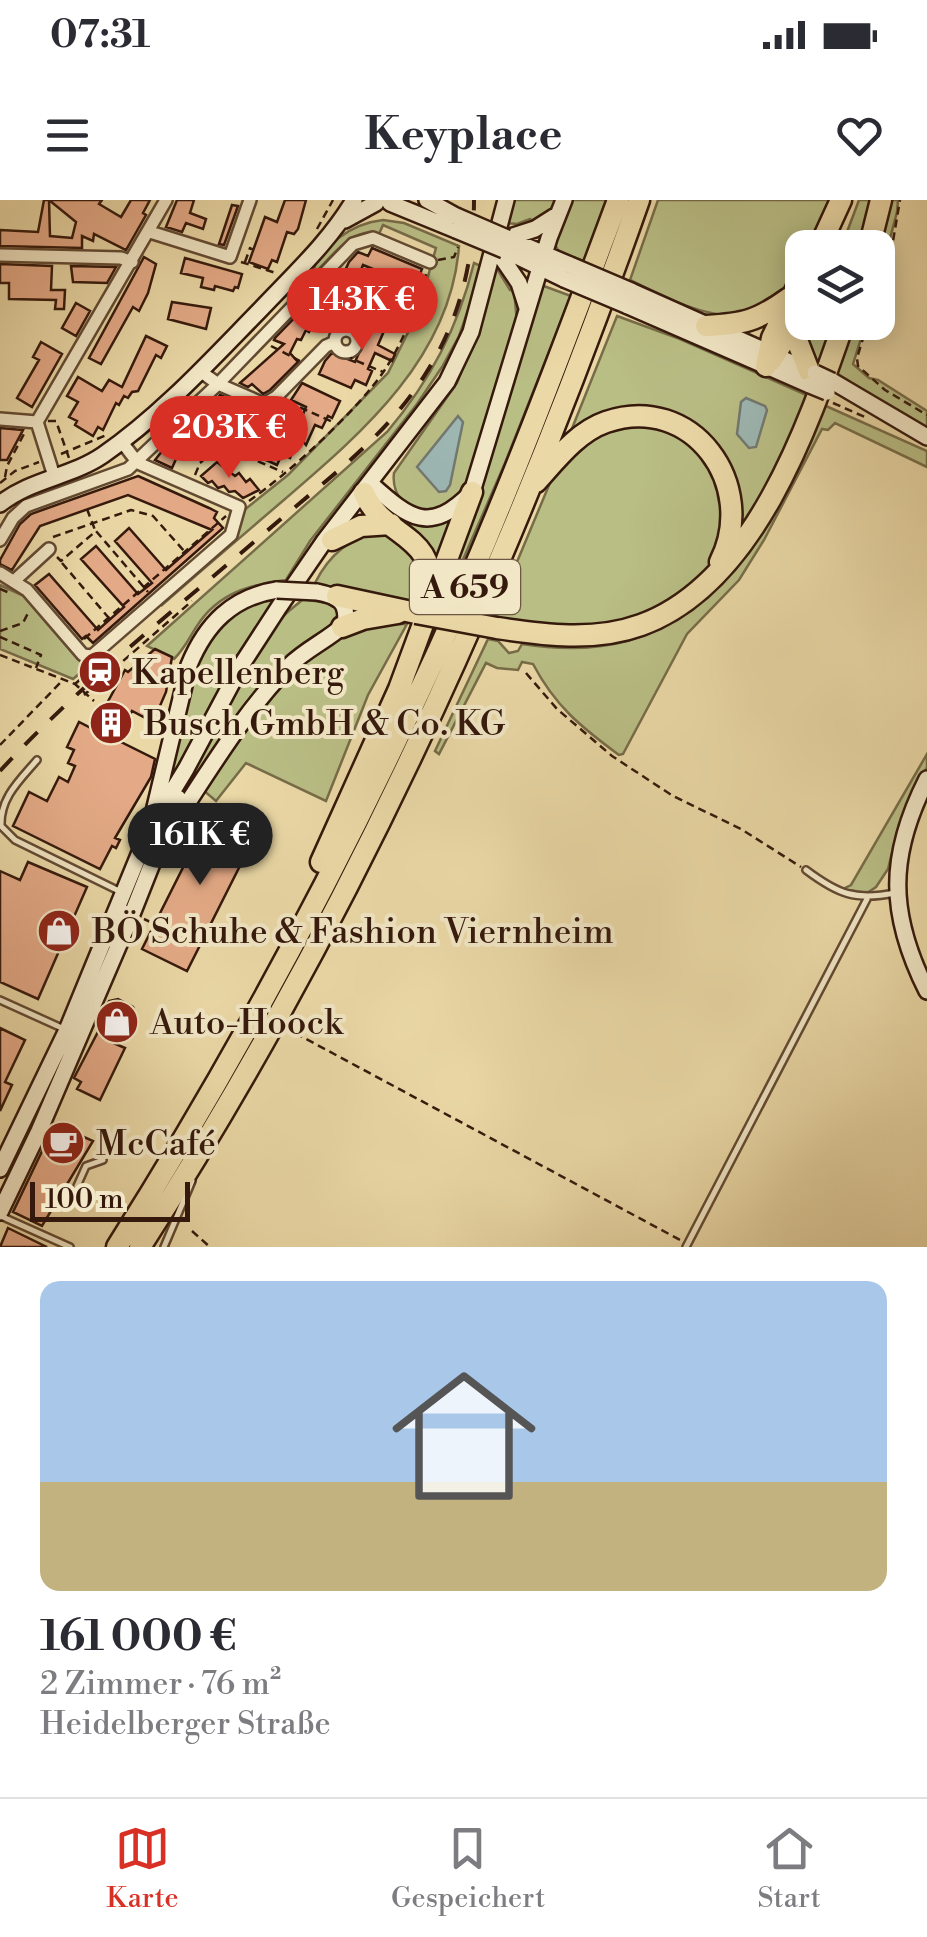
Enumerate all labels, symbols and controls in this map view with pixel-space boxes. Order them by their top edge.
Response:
text: 07:31 [50,12,150,59]
text: Keyplace [365,107,562,164]
icon: menu [40,108,95,163]
icon: heart [832,108,887,163]
map controls [785,230,895,340]
button: layers [785,230,895,340]
pin: 143K € [281,268,443,353]
text: 143K € [309,280,415,320]
pin: 203K € [148,396,310,481]
text: 203K € [172,408,286,448]
road number: A 659 [410,560,520,614]
station icon: Kapellenberg [77,649,123,695]
place label: Kapellenberg [132,652,344,695]
building icon: Busch GmbH & Co. KG [88,700,134,746]
place label: Busch GmbH & Co. KG [143,703,506,746]
pin: 161K € [119,803,281,888]
text: 161K € [150,815,250,855]
shop icon: BÖ Schuhe & Fashion Viernheim [36,908,82,954]
place label: BÖ Schuhe & Fashion Viernheim [91,909,614,954]
shop icon: Auto-Hoock [94,999,140,1045]
place label: Auto-Hoock [149,1002,344,1045]
cafe icon: McCafé [40,1120,86,1166]
place label: McCafé [96,1123,216,1166]
scale bar [30,1177,190,1221]
text: 100 m [45,1182,124,1217]
icon: home [374,1346,554,1526]
text: 161 000 € [40,1611,236,1664]
text: 2 Zimmer · 76 m² [40,1664,281,1704]
text: Heidelberger Straße [40,1704,331,1744]
tab: Karte [106,1821,179,1916]
tab: Gespeichert [391,1821,545,1916]
tab: Start [757,1821,821,1916]

